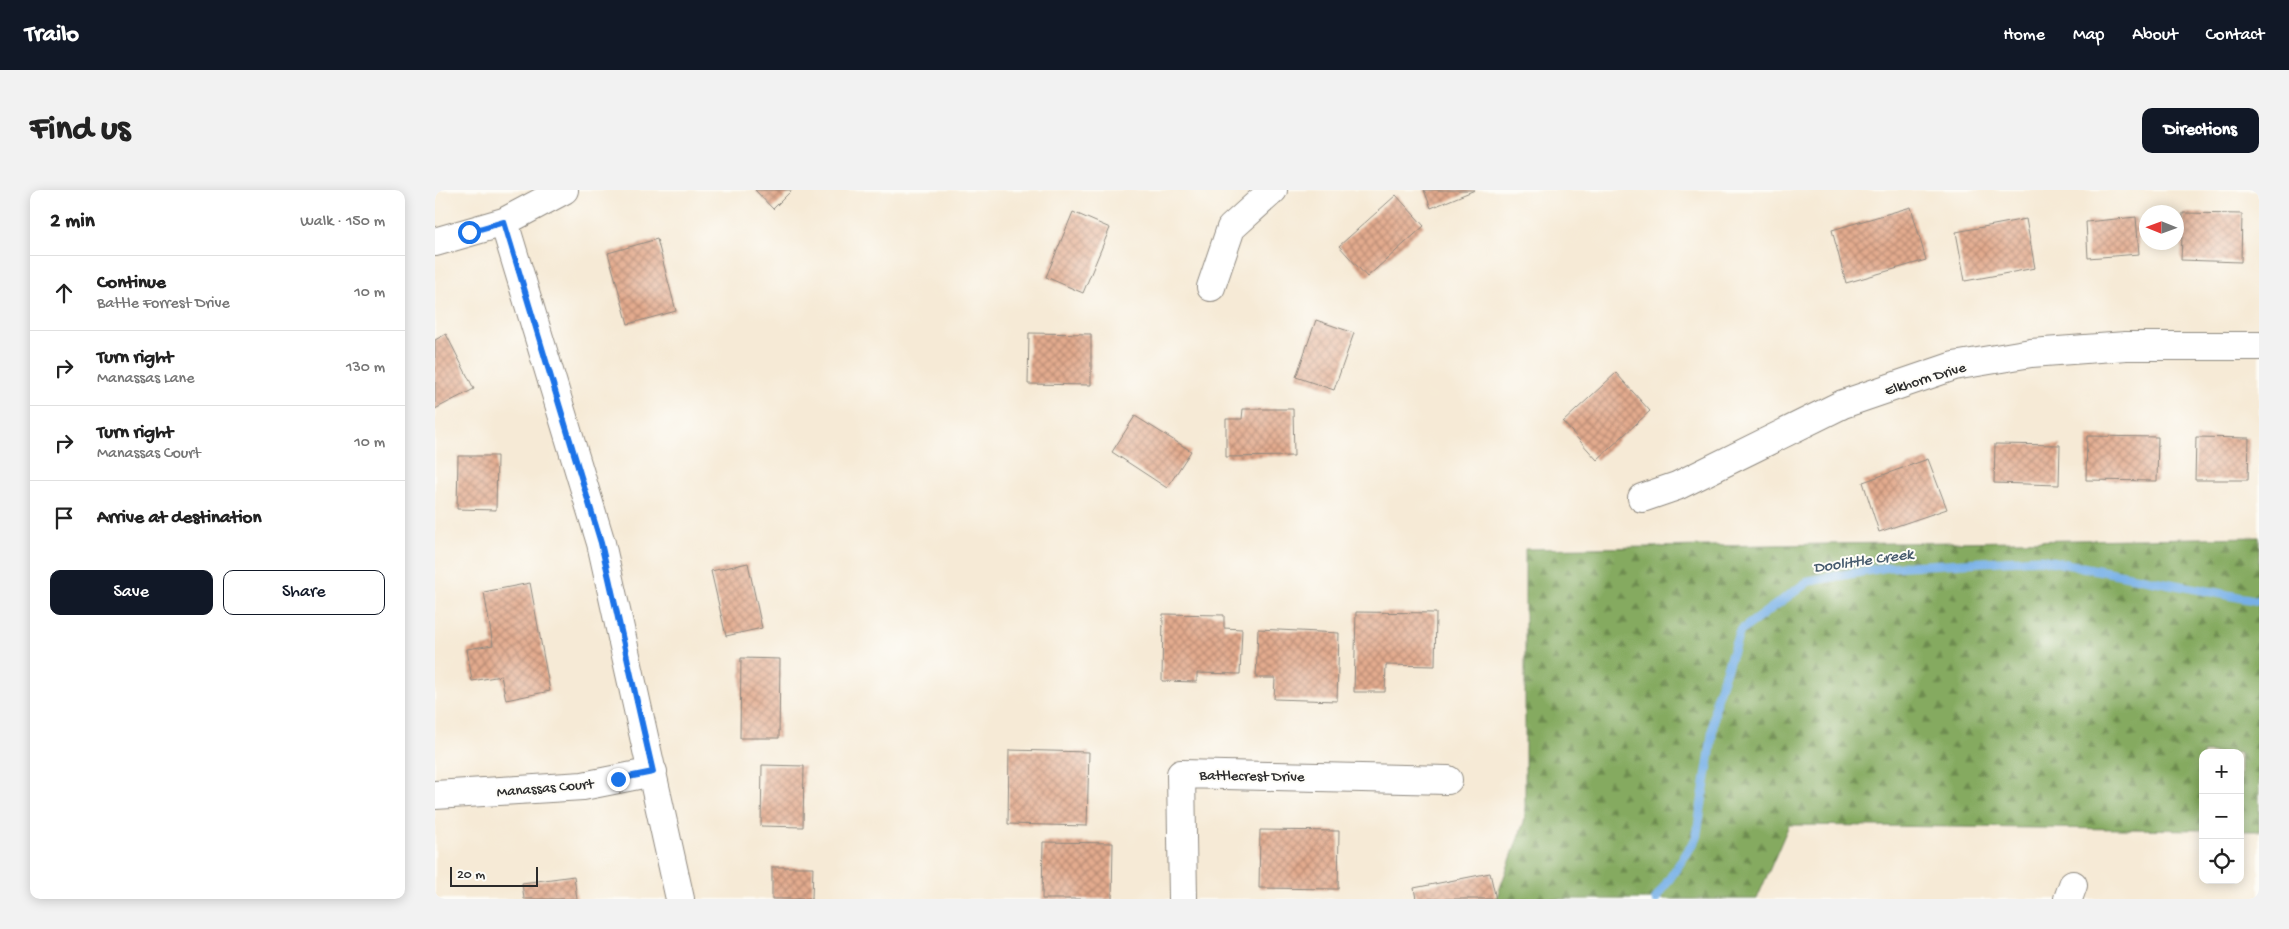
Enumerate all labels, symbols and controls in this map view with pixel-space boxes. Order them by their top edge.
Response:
text: Trailo [25,21,79,50]
text: Home [2003,25,2045,46]
text: Map [2073,25,2104,46]
text: About [2132,25,2178,46]
text: Contact [2206,25,2264,46]
button: Directions [2142,108,2259,153]
text: Find us [30,110,130,151]
north arrow [2139,205,2184,250]
text: 2 min [50,210,95,235]
text: Walk · 150 m [300,213,385,232]
route start [458,221,481,244]
text: Continue [97,272,166,295]
icon: ahead [50,279,78,307]
text: 10 m [354,284,385,303]
text: Battle Forrest Drive [97,295,230,314]
text: Turn right [97,347,173,370]
icon: right [50,354,78,382]
text: 130 m [346,359,385,378]
street label: Elkhorn Drive [1883,359,1969,401]
text: Manassas Lane [97,370,194,389]
text: Turn right [97,422,173,445]
icon: right [50,429,78,457]
text: 10 m [354,434,385,453]
text: Manassas Court [97,445,201,464]
icon: arrive [50,504,78,532]
text: Arrive at destination [97,507,261,530]
water label: Doolittle Creek [1812,546,1916,579]
button: Save [50,570,213,615]
button: Share [223,570,385,615]
map controls [2199,749,2244,884]
button: + [2199,749,2244,794]
street label: Battlecrest Drive [1198,767,1305,787]
route end [607,768,630,791]
street label: Manassas Court [496,776,596,802]
button: − [2199,794,2244,839]
button: locate [2199,839,2244,884]
scale bar [450,864,537,887]
text: 20 m [457,867,485,884]

